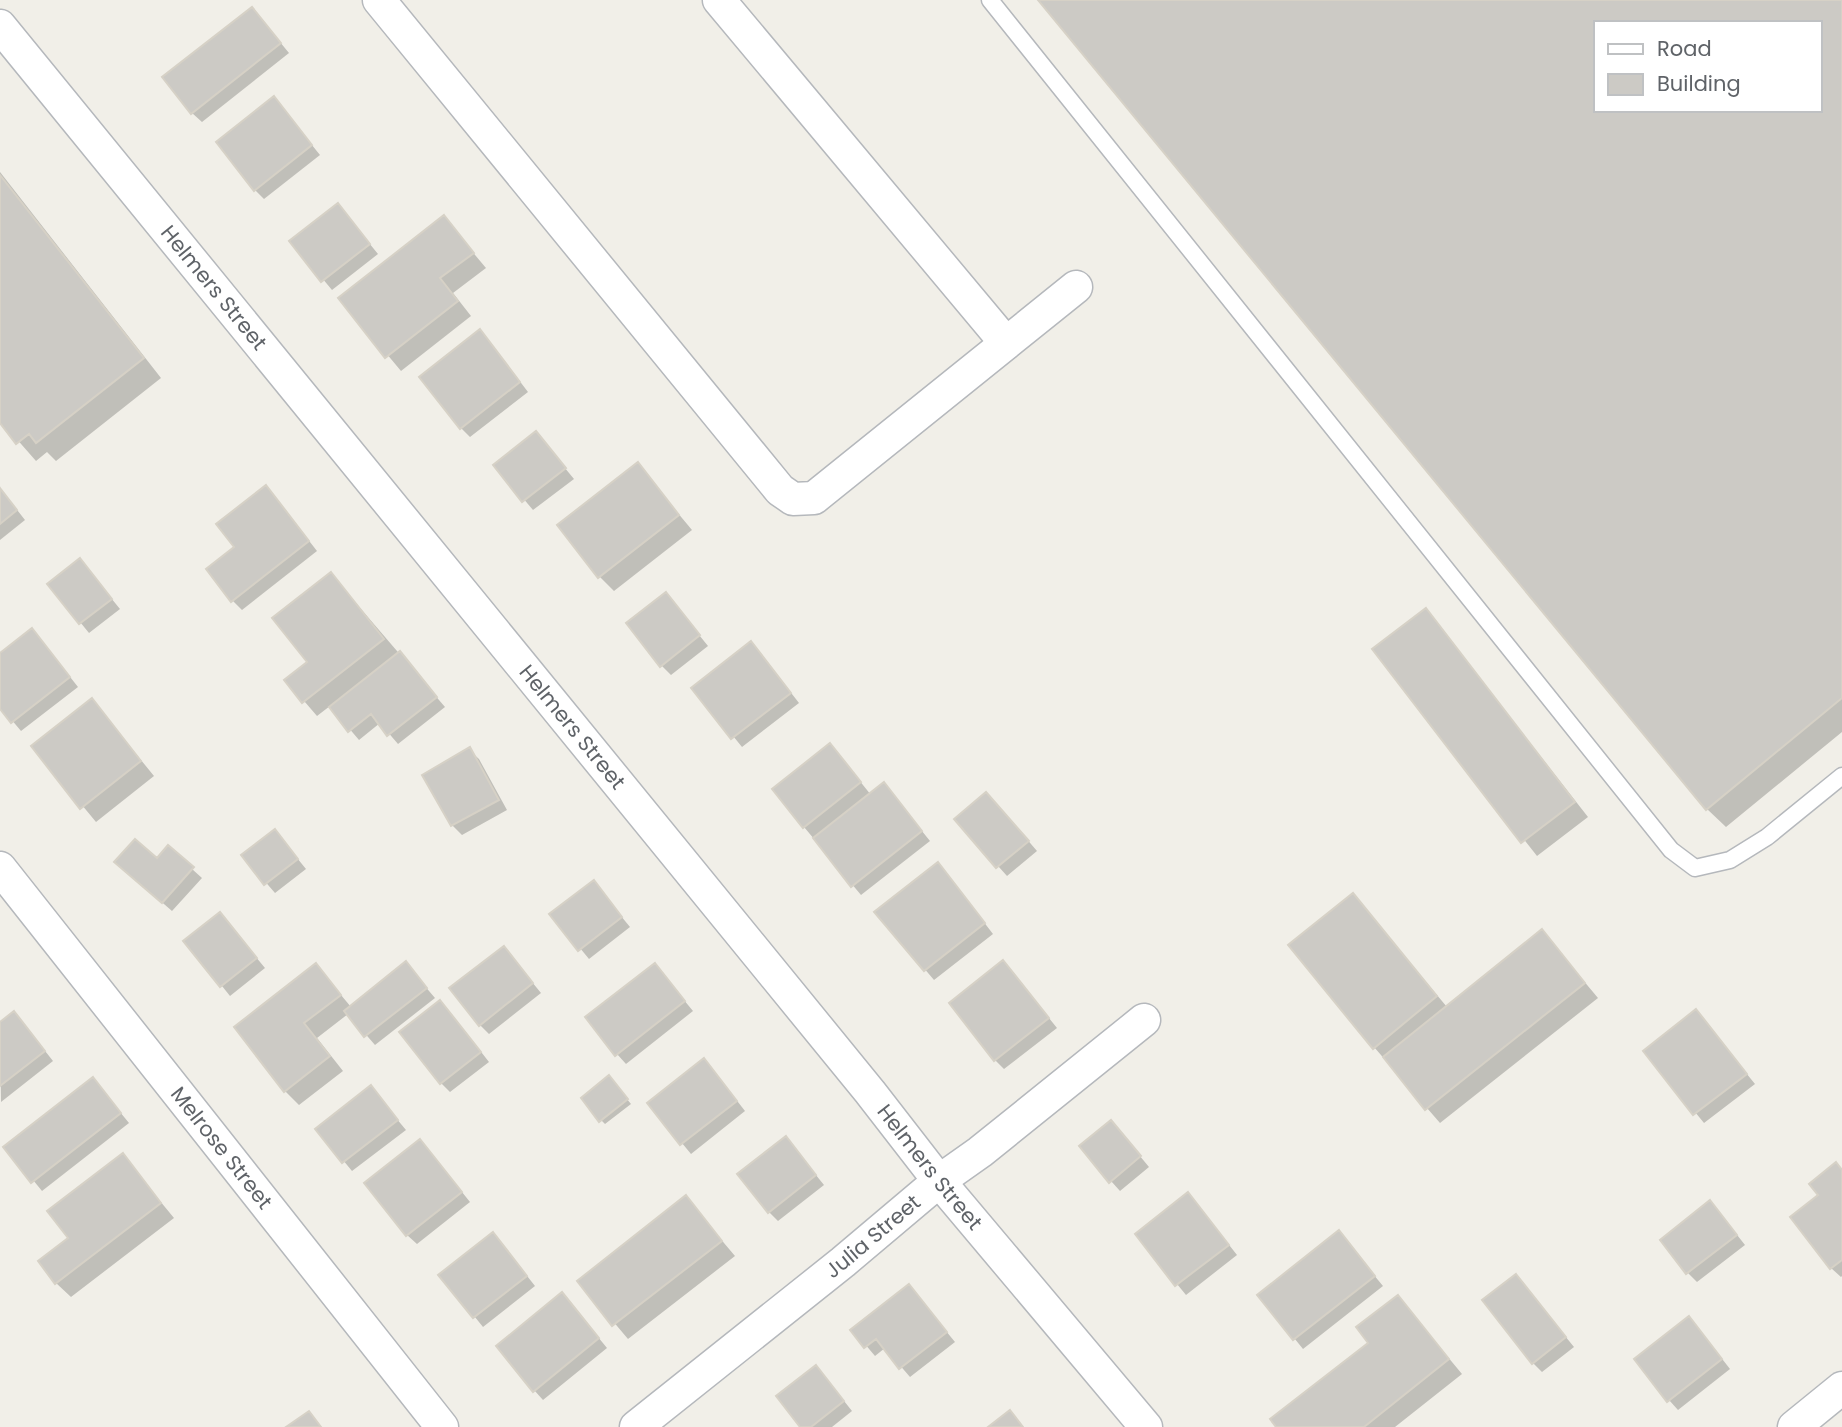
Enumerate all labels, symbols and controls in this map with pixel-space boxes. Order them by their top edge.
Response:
legend [1594,21,1821,112]
text: Road [1657,34,1712,63]
text: Building [1657,69,1741,98]
street label: Helmers Street [154,219,274,356]
street label: Helmers Street [513,658,632,795]
street label: Melrose Street [164,1080,279,1215]
street label: Helmers Street [871,1098,989,1236]
street label: Julia Street [819,1188,926,1285]

